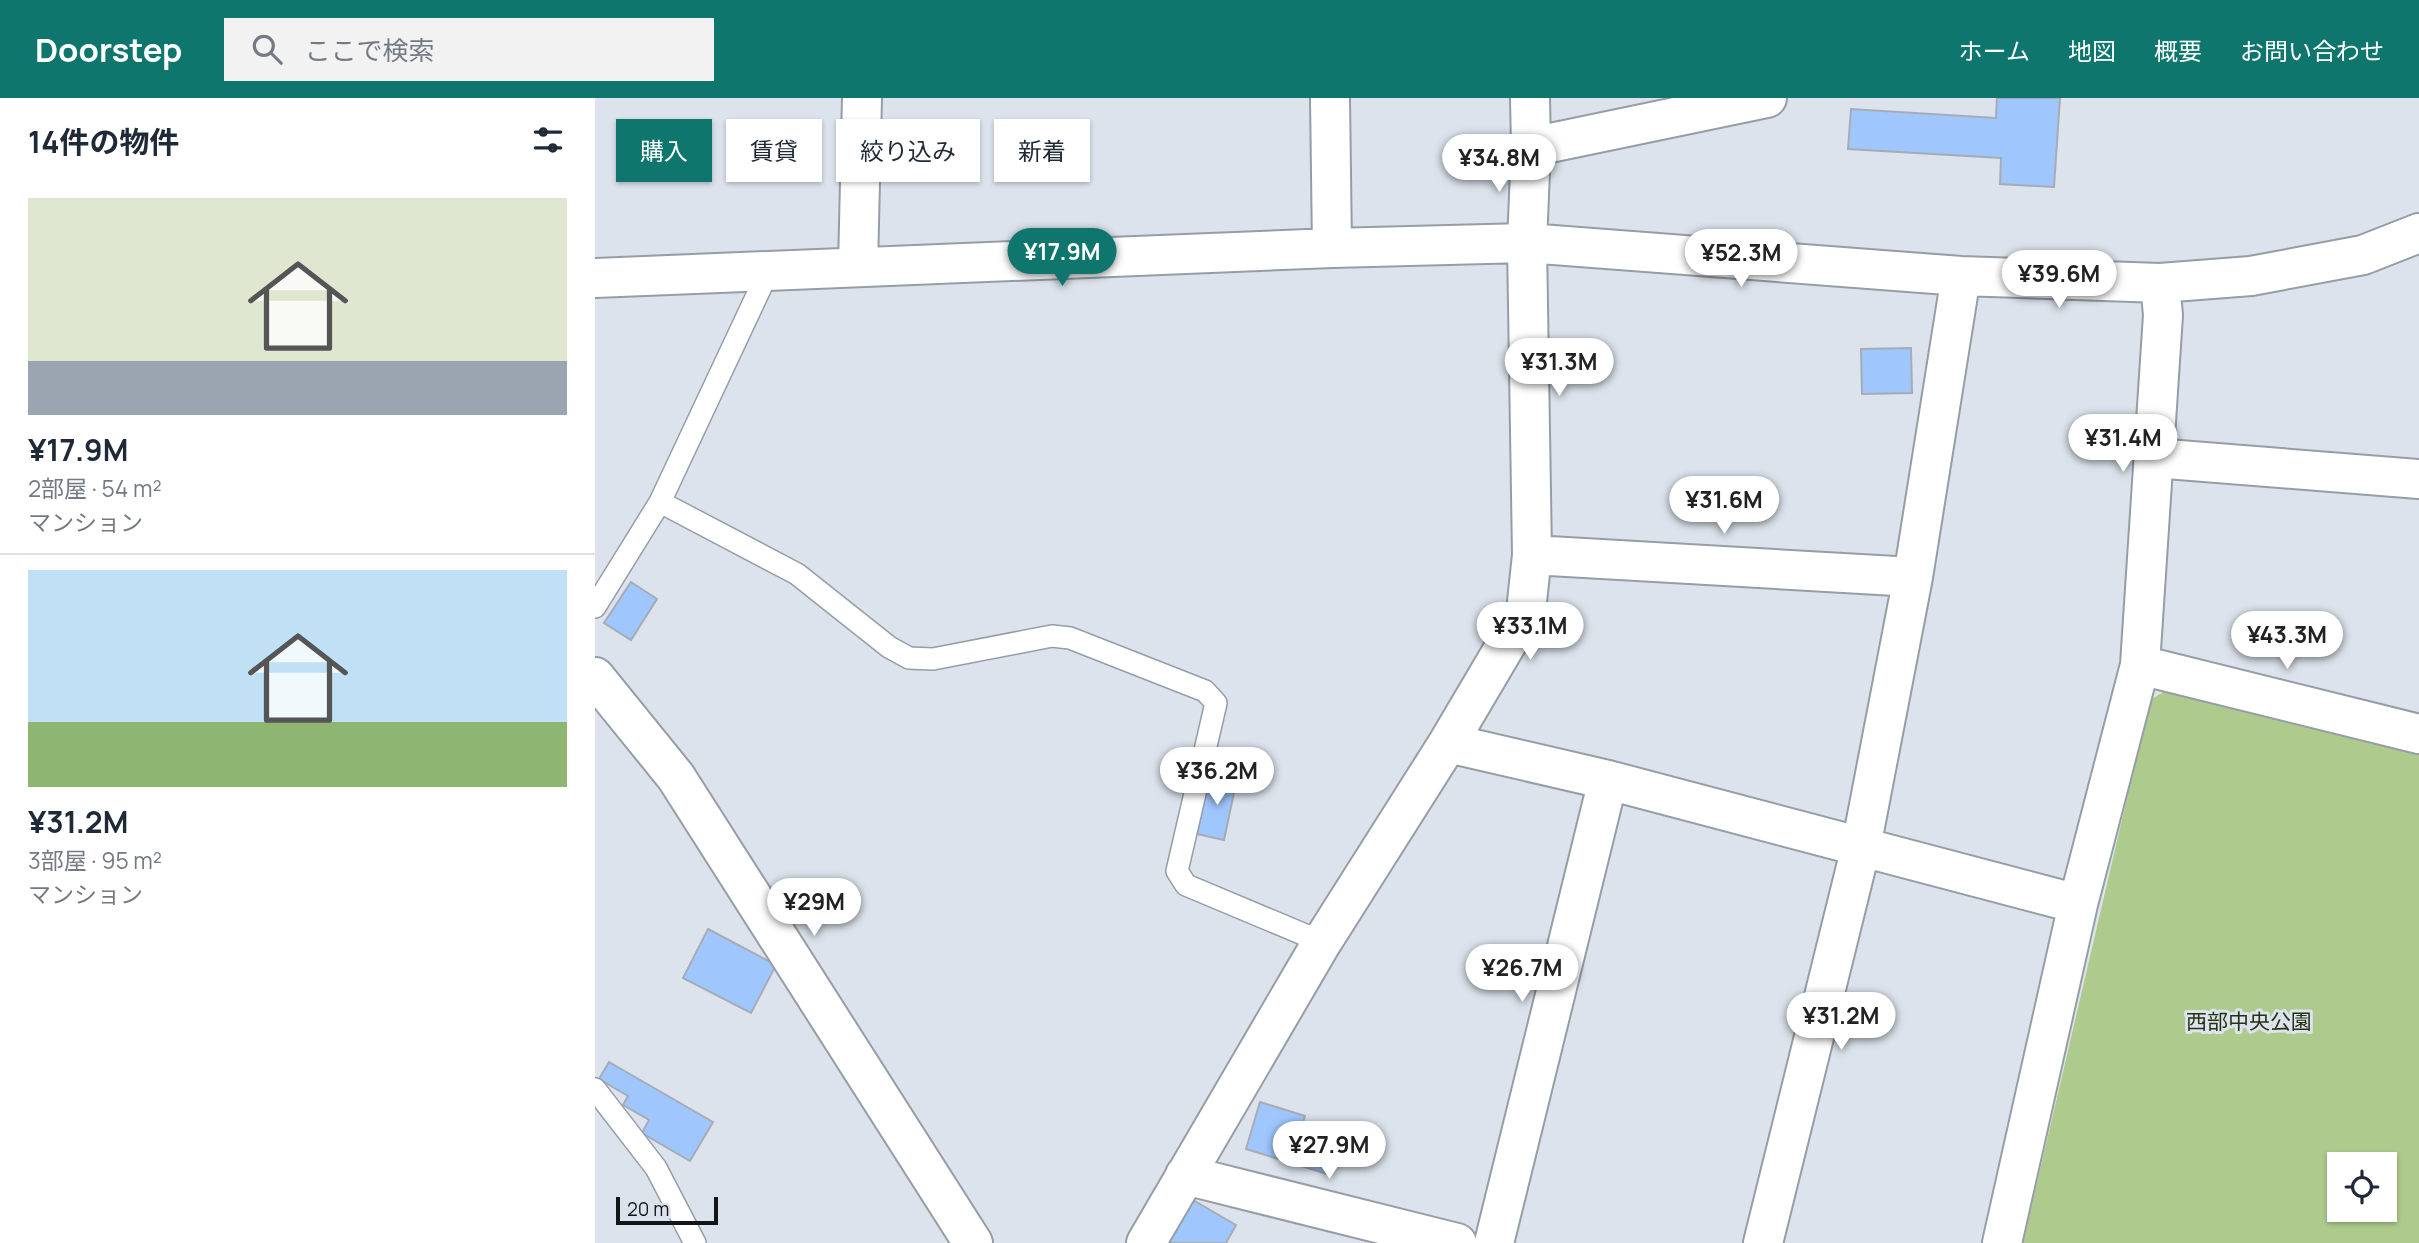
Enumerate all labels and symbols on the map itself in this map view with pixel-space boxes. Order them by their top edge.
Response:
pin: ¥34.8M [1442,134,1556,194]
pin: ¥17.9M [1005,228,1119,288]
pin: ¥52.3M [1684,230,1798,289]
pin: ¥39.6M [2002,250,2116,310]
pin: ¥31.3M [1502,338,1616,398]
pin: ¥31.4M [2066,414,2180,474]
pin: ¥31.6M [1667,476,1781,536]
pin: ¥33.1M [1473,602,1587,662]
pin: ¥43.3M [2230,612,2344,671]
pin: ¥36.2M [1160,748,1274,807]
pin: ¥29M [773,878,855,938]
pin: ¥26.7M [1465,944,1579,1004]
pin: ¥31.2M [1784,992,1898,1052]
park label: 西部中央公園 [2186,1007,2312,1035]
pin: ¥27.9M [1272,1122,1386,1181]
scale bar [616,1194,717,1226]

